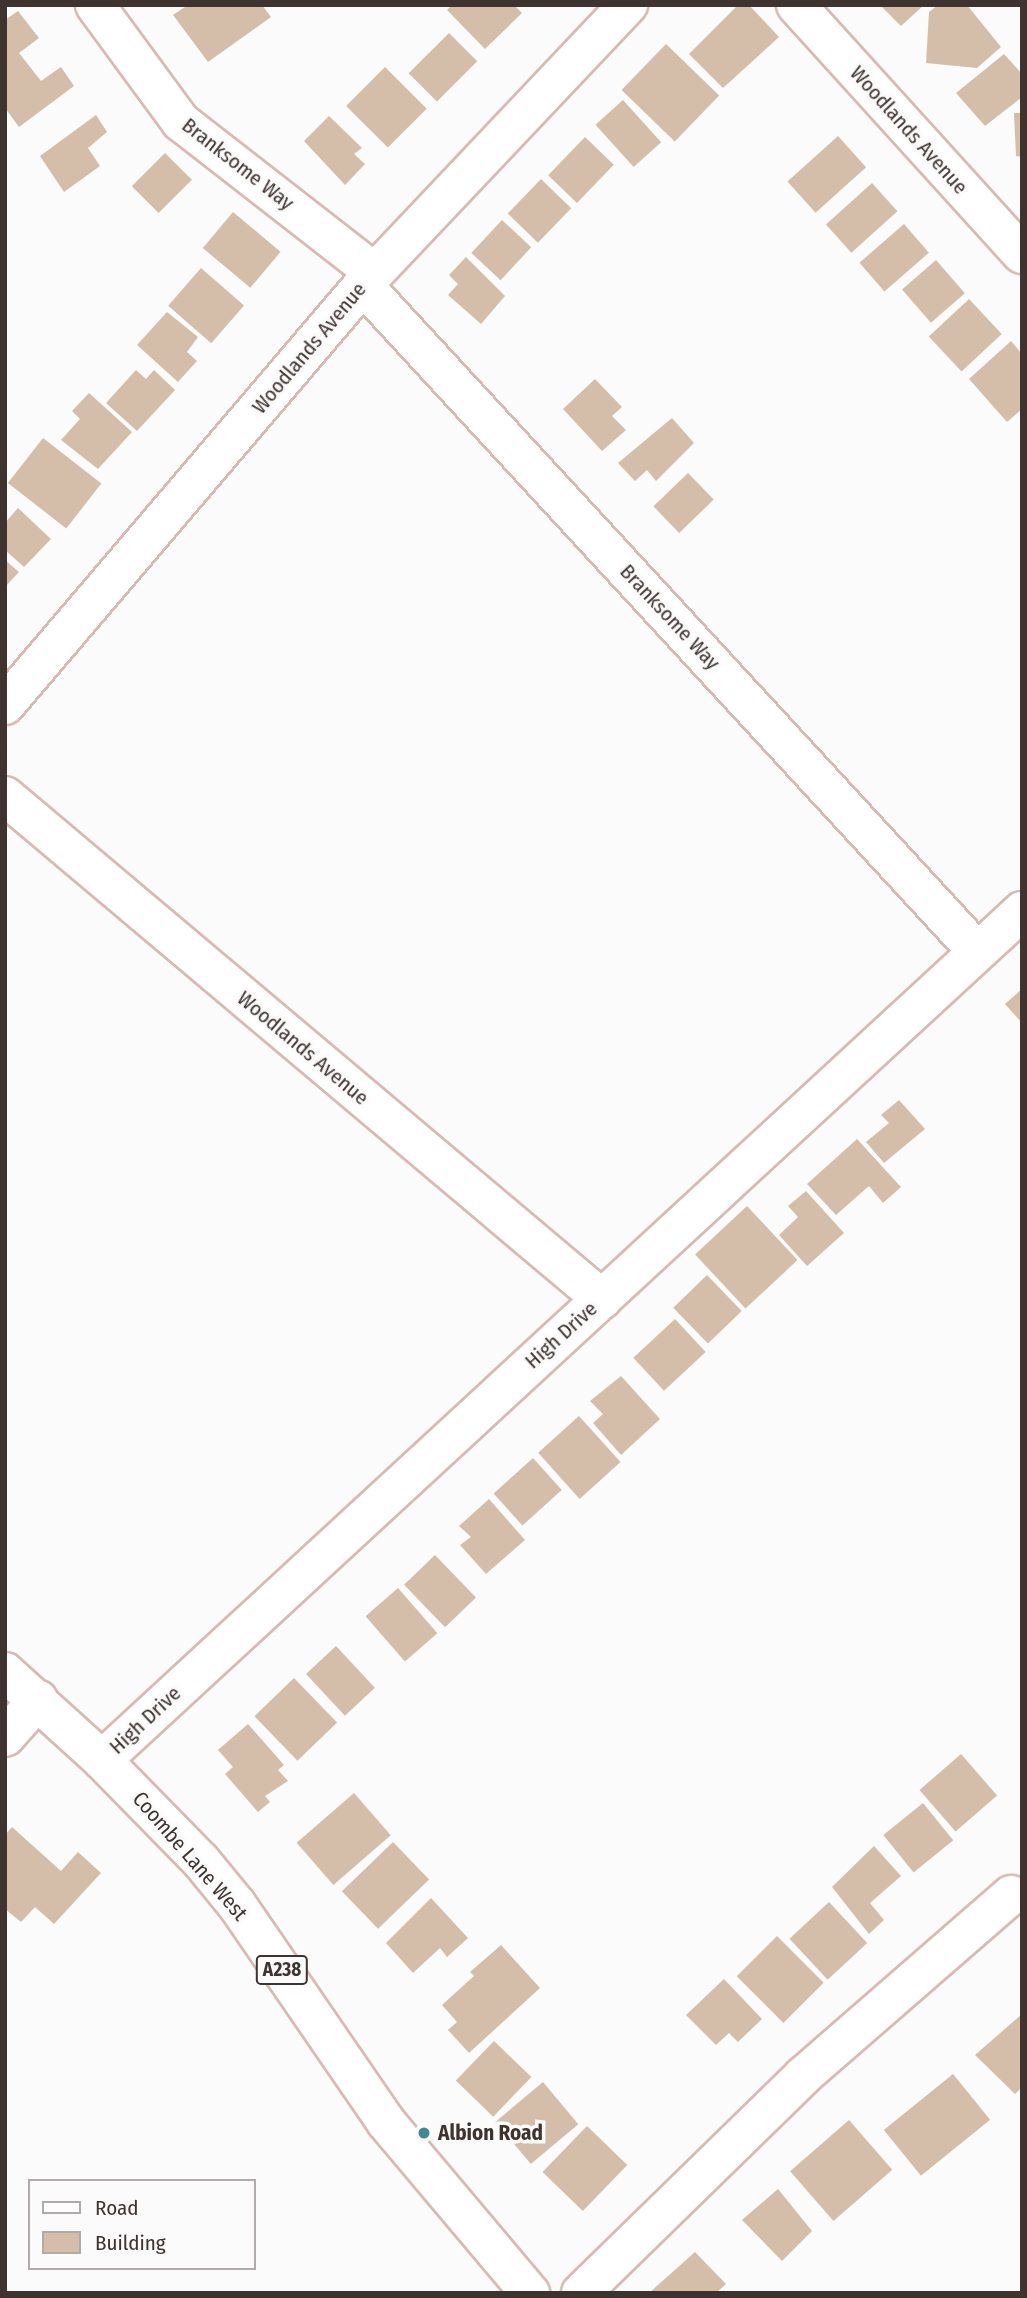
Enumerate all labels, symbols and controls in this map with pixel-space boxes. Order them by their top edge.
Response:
street label: Woodlands Avenue [845,61,973,199]
street label: Branksome Way [177,112,299,216]
street label: Woodlands Avenue [247,277,371,419]
street label: Branksome Way [615,559,725,675]
street label: Woodlands Avenue [232,986,374,1110]
street label: High Drive [520,1296,602,1374]
street label: High Drive [104,1681,186,1759]
street label: Coombe Lane West [127,1786,253,1926]
road number: A238 [256,1954,308,1986]
place label: Albion Road [438,2120,543,2146]
marker: Albion Road [416,2125,432,2141]
legend [28,2179,256,2270]
text: Road [95,2195,139,2221]
text: Building [95,2230,166,2256]

